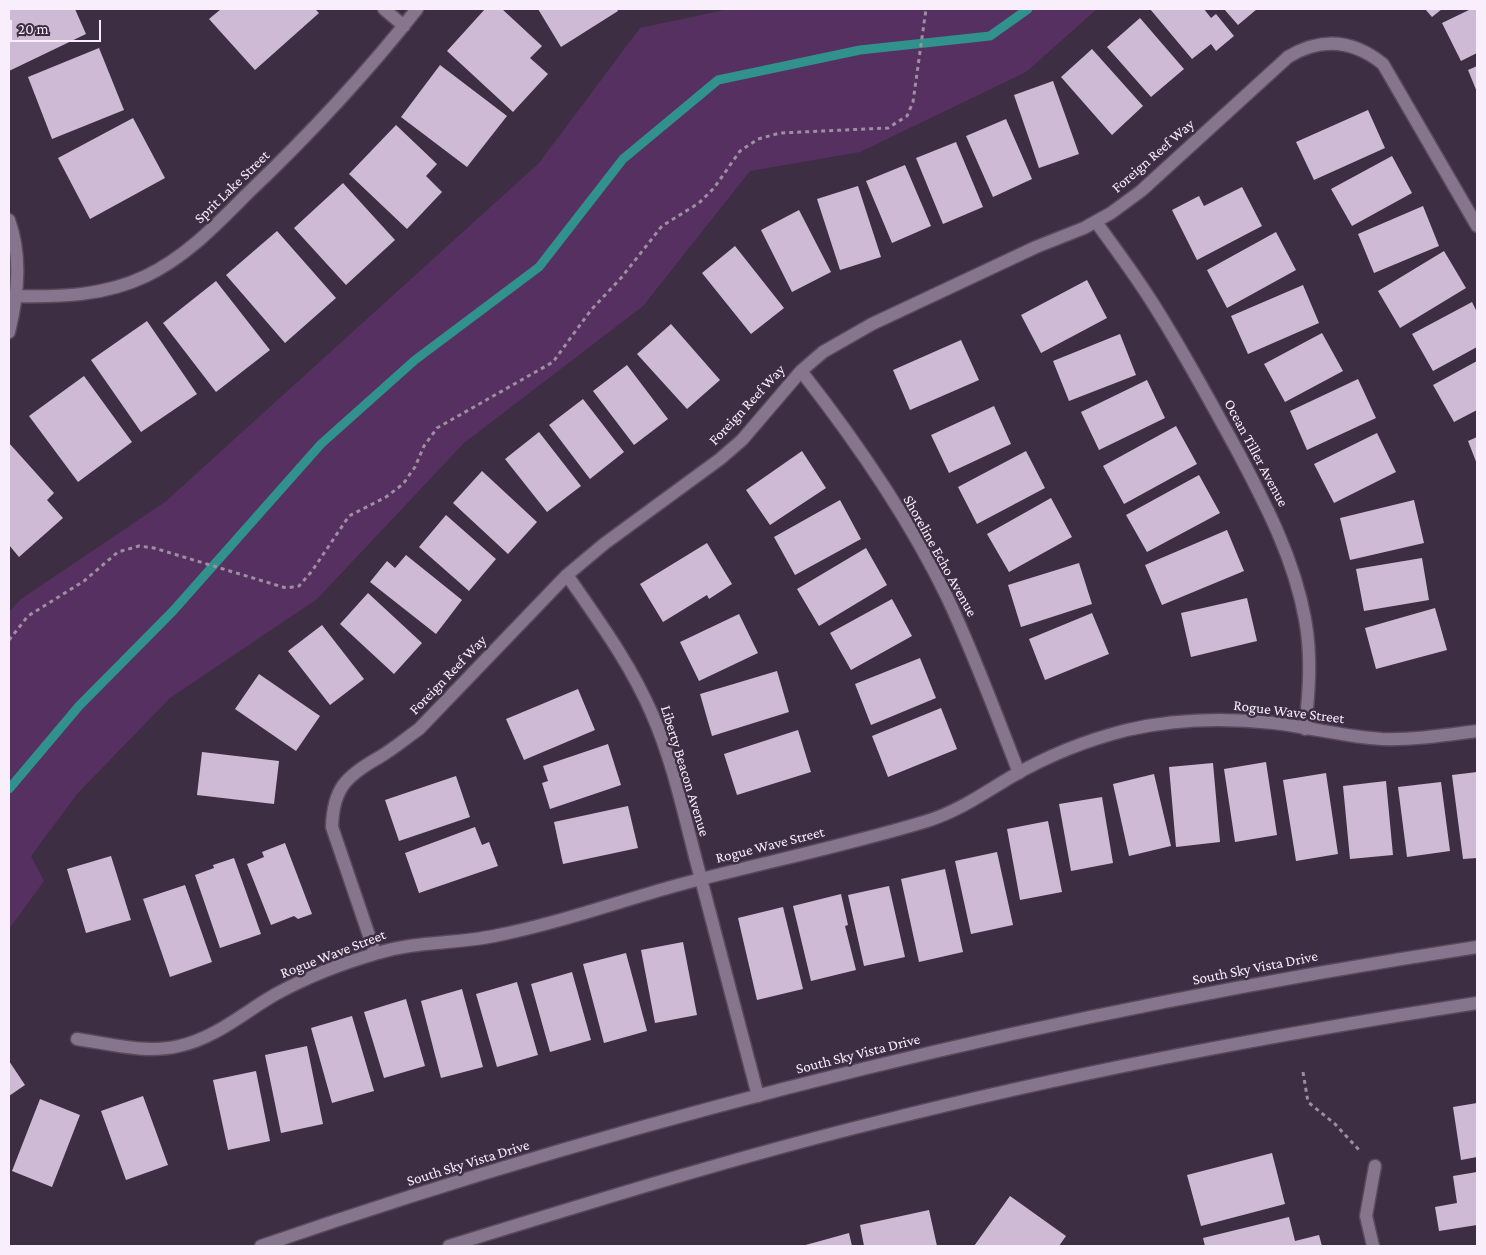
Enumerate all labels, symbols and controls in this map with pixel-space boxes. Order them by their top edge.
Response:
scale bar [12,10,104,42]
text: 20 m [18,21,49,37]
street label: Foreign Reef Way [1108,115,1198,197]
street label: Sprit Lake Street [191,147,273,227]
street label: Foreign Reef Way [705,361,789,449]
street label: Ocean Tiller Avenue [1220,396,1292,510]
street label: Shoreline Echo Avenue [899,492,981,620]
street label: Foreign Reef Way [406,631,490,719]
street label: Rogue Wave Street [1233,696,1345,728]
street label: Liberty Beacon Avenue [657,703,713,839]
street label: Rogue Wave Street [714,823,826,867]
street label: Rogue Wave Street [278,926,388,982]
street label: South Sky Vista Drive [1191,947,1319,989]
street label: South Sky Vista Drive [794,1030,922,1078]
street label: South Sky Vista Drive [404,1136,532,1190]

